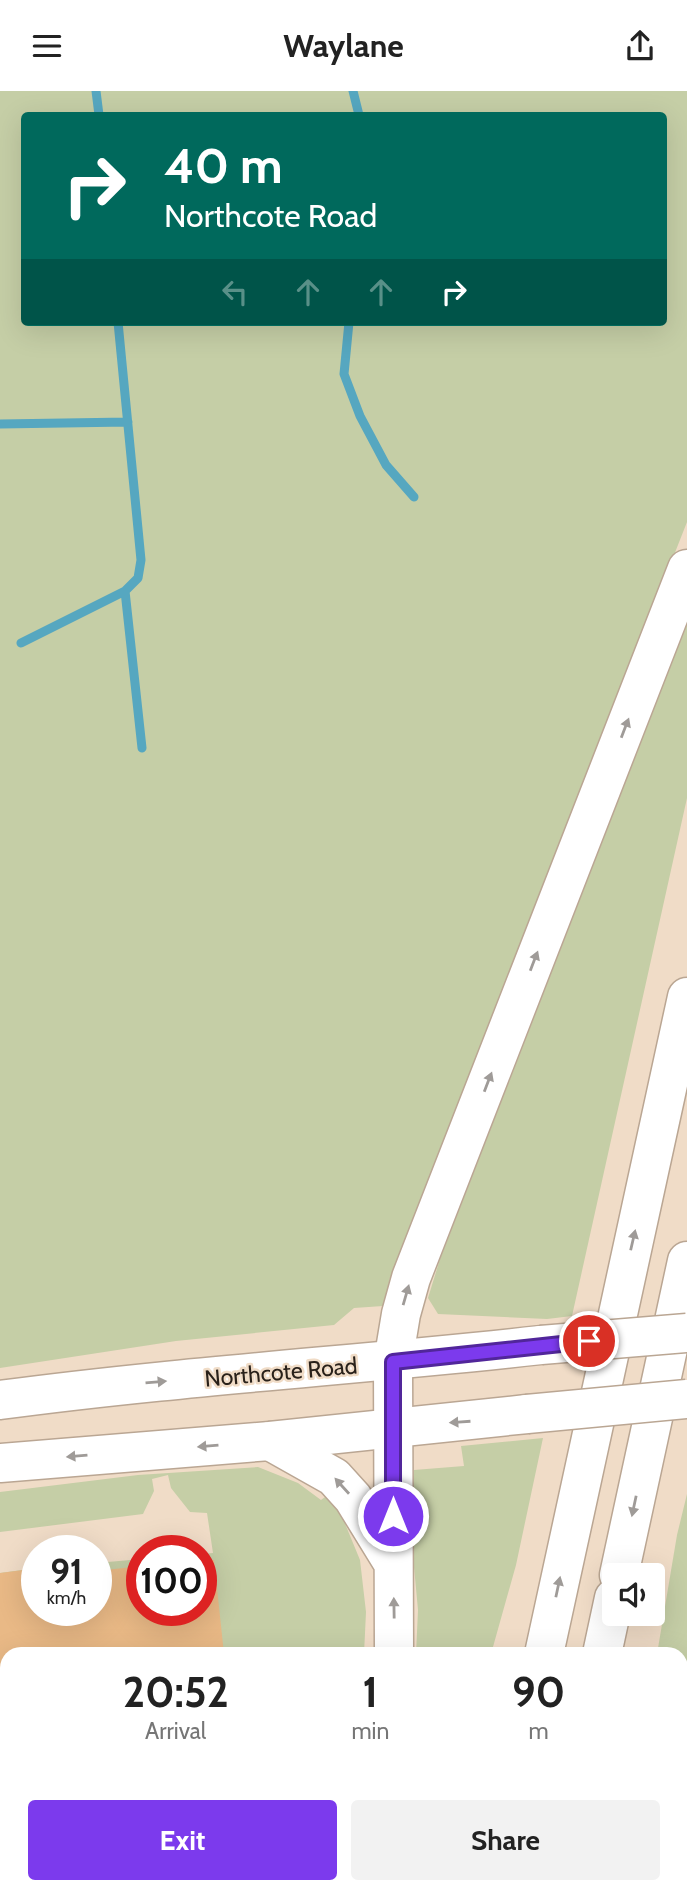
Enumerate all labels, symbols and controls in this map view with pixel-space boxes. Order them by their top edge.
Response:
text: Waylane [283,26,404,65]
icon: menu [28,27,66,65]
icon: share [621,27,659,65]
text: 40 m [164,136,283,195]
icon: right [49,140,140,231]
text: Northcote Road [164,196,377,235]
icon: left [216,273,254,311]
icon: ahead [289,273,327,311]
icon: ahead [362,273,400,311]
icon: right [435,273,473,311]
one-way arrow [619,717,630,738]
one-way arrow [529,950,540,971]
one-way arrow [482,1072,493,1093]
one-way arrow [628,1228,639,1250]
one-way arrow [402,1284,412,1305]
pin [559,1311,619,1371]
icon: arrive [570,1322,608,1360]
street label: Northcote Road [203,1351,359,1393]
one-way arrow [145,1376,167,1387]
one-way arrow [449,1417,471,1428]
one-way arrow [196,1440,218,1451]
one-way arrow [66,1451,88,1462]
one-way arrow [334,1478,350,1495]
position arrow [356,1479,430,1553]
one-way arrow [629,1495,640,1517]
speed limit sign: 100 [126,1535,217,1626]
text: 91 [50,1550,83,1593]
map controls [602,1563,665,1626]
button: sound [602,1563,665,1626]
one-way arrow [553,1576,564,1598]
text: km/h [47,1587,86,1609]
one-way arrow [388,1597,400,1619]
text: 20:52 [123,1666,229,1718]
text: 1 [363,1666,378,1718]
text: 90 [512,1666,565,1718]
text: Arrival [145,1717,206,1745]
text: min [351,1717,389,1745]
text: m [529,1717,549,1745]
button: Exit [28,1800,337,1880]
button: Share [351,1800,660,1880]

